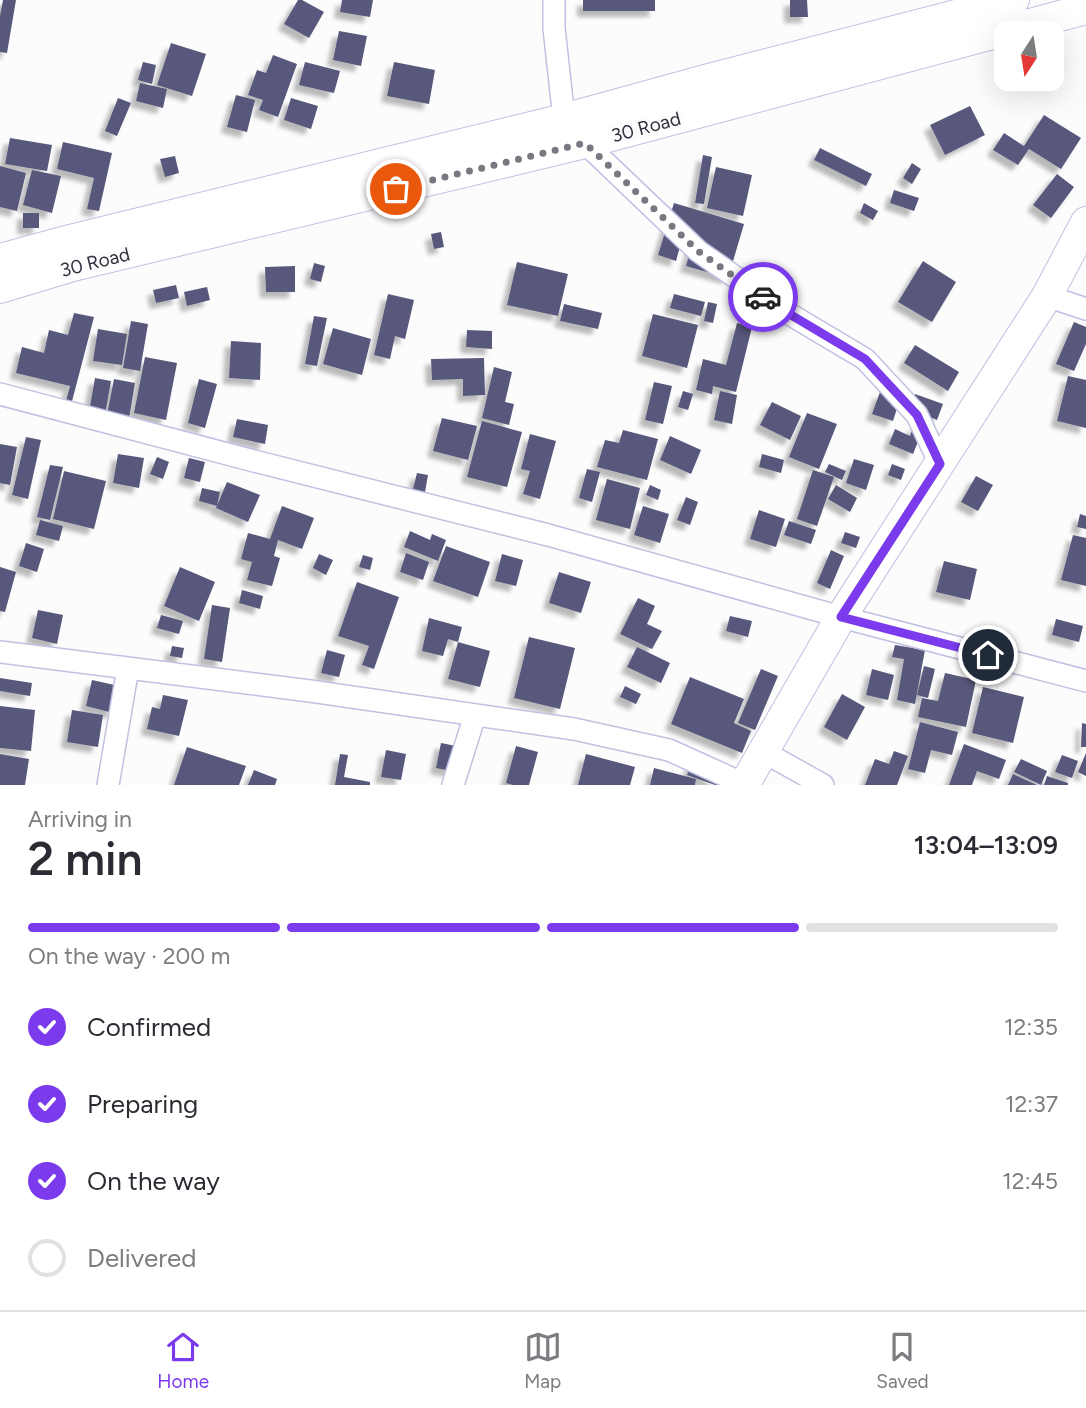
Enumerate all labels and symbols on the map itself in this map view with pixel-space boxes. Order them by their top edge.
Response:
north arrow [994,21,1064,91]
street label: 30 Road [609,107,683,147]
pin [366,159,426,219]
street label: 30 Road [58,242,132,282]
courier [728,262,798,332]
pin [958,625,1018,685]

